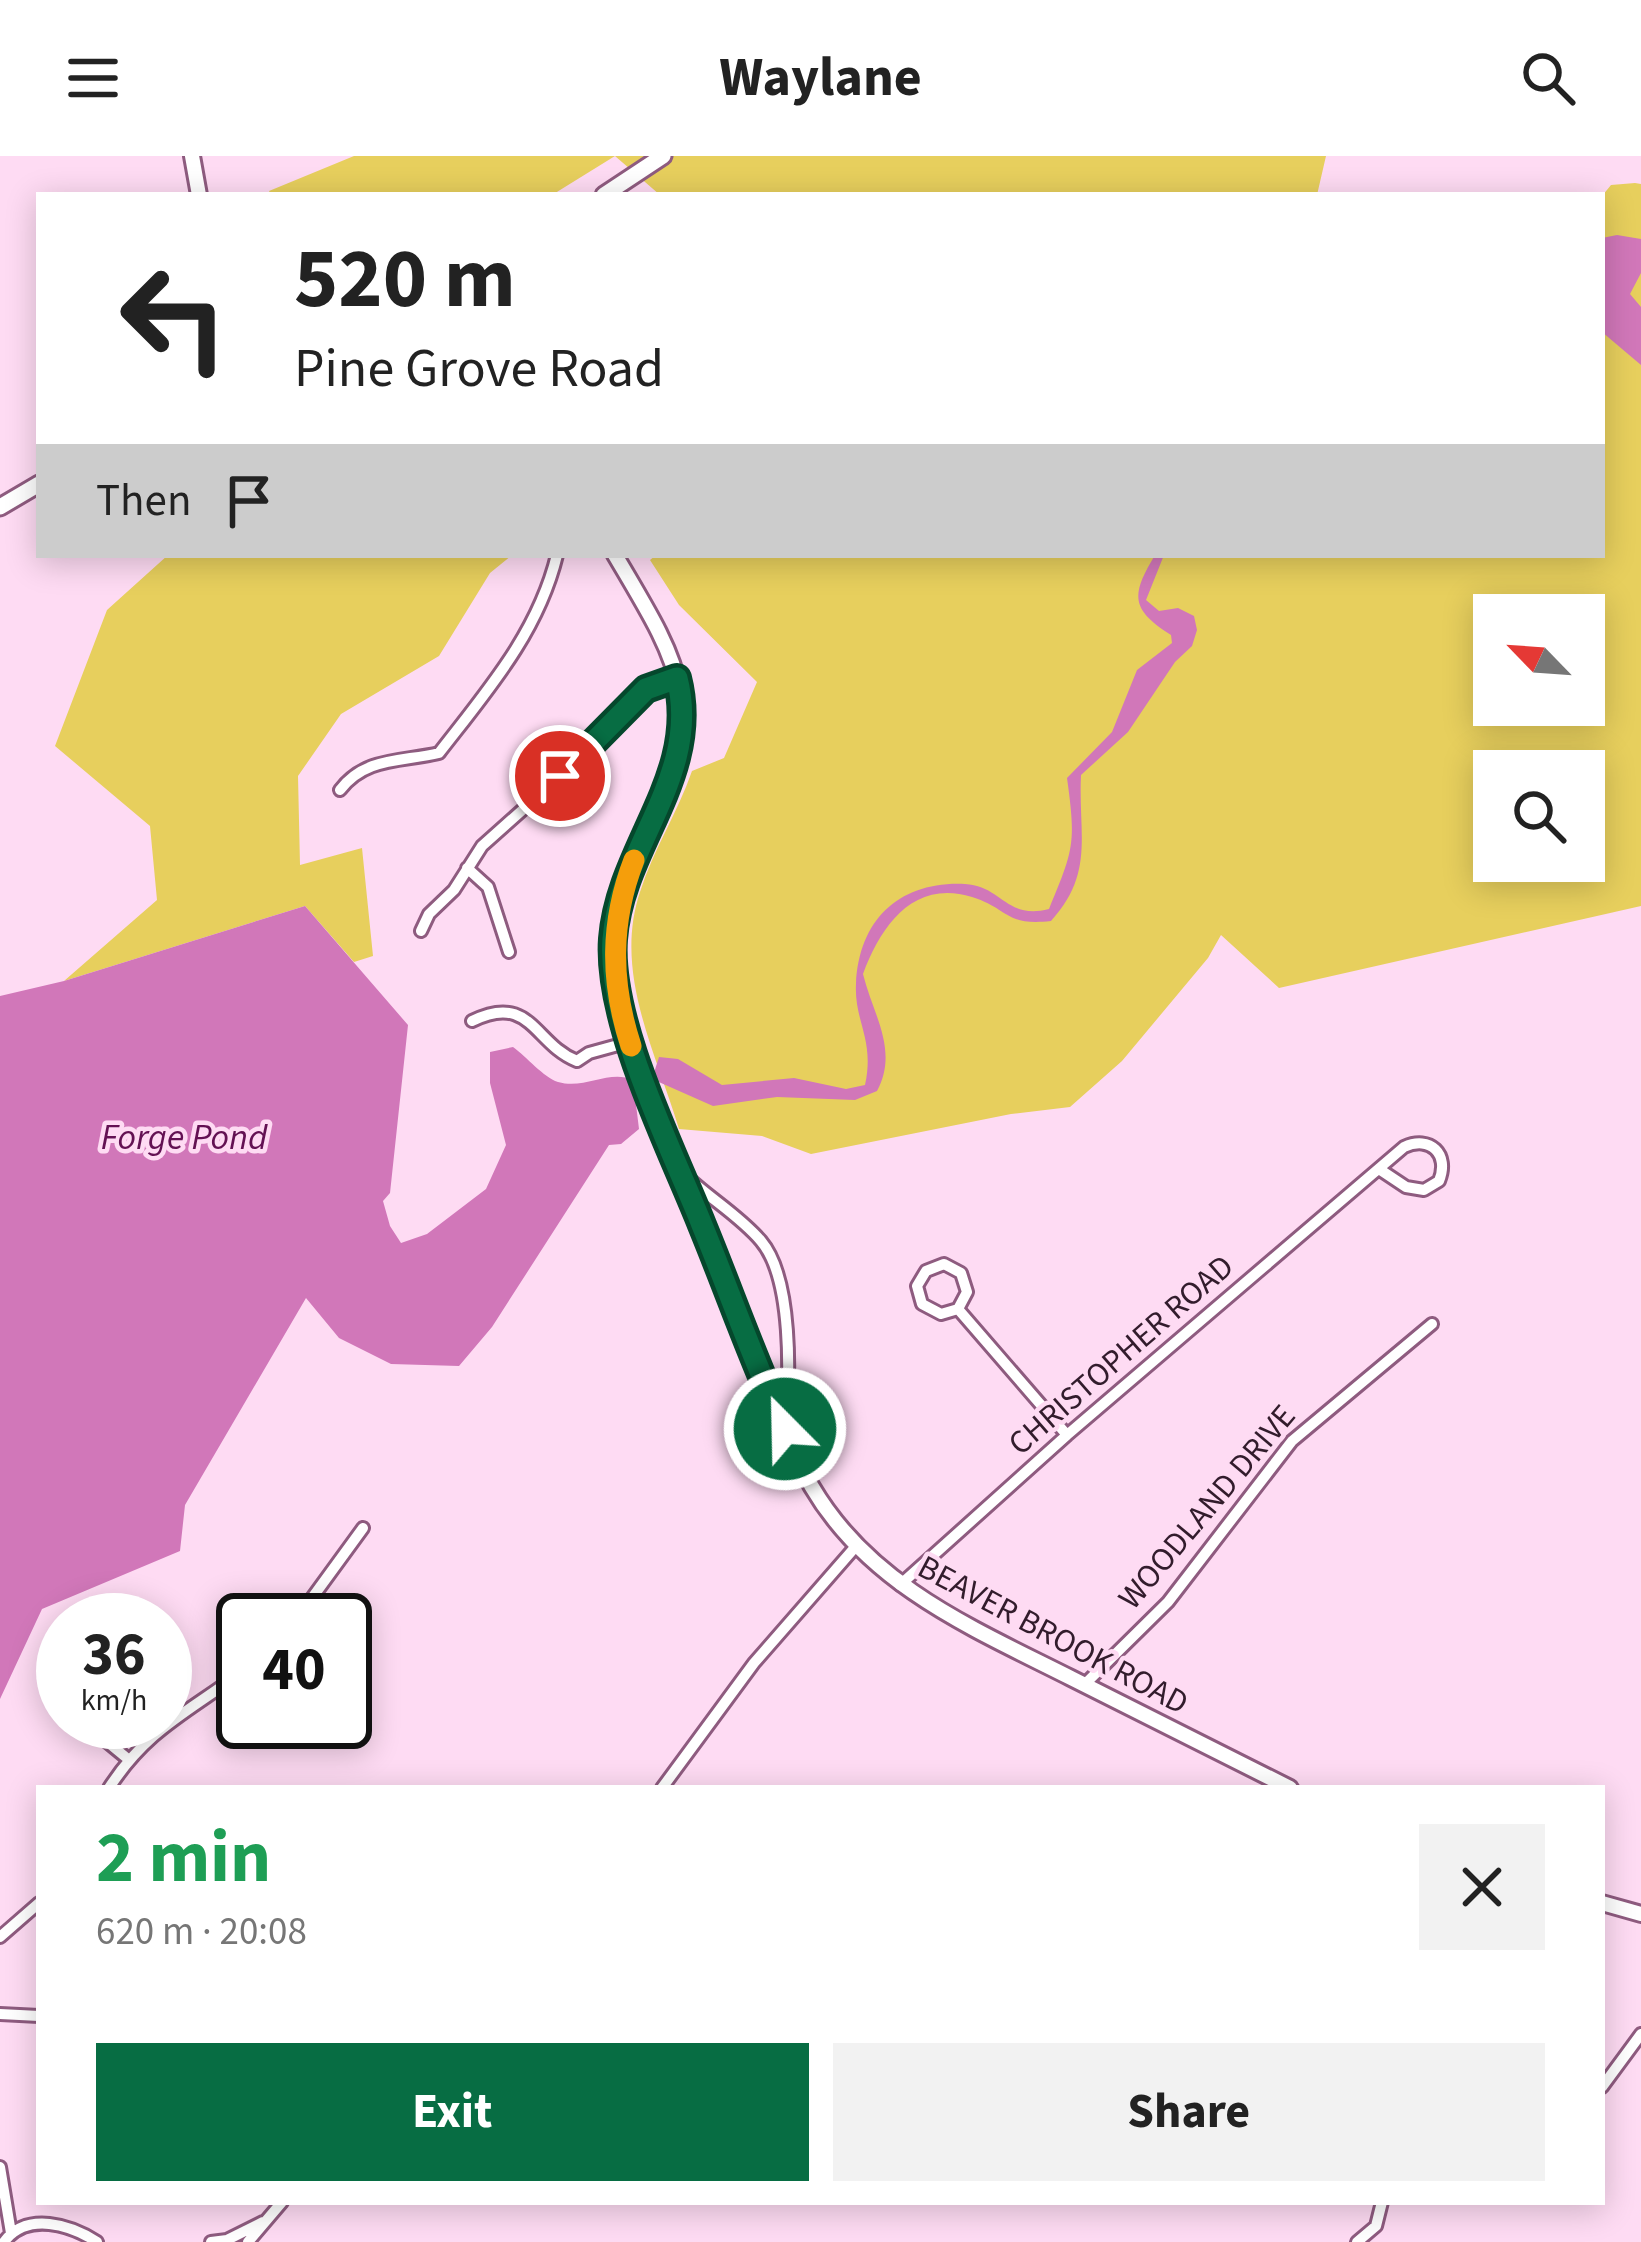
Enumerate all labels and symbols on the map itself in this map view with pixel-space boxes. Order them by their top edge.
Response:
north arrow [1473,594,1605,726]
pin [509,725,611,827]
water label: Forge Pond [101,1112,268,1163]
street label: CHRISTOPHER ROAD [998,1244,1244,1466]
position arrow [722,1366,848,1492]
street label: WOODLAND DRIVE [1107,1394,1307,1620]
street label: BEAVER BROOK ROAD [909,1544,1197,1726]
speed limit sign: 40 [216,1593,372,1749]

